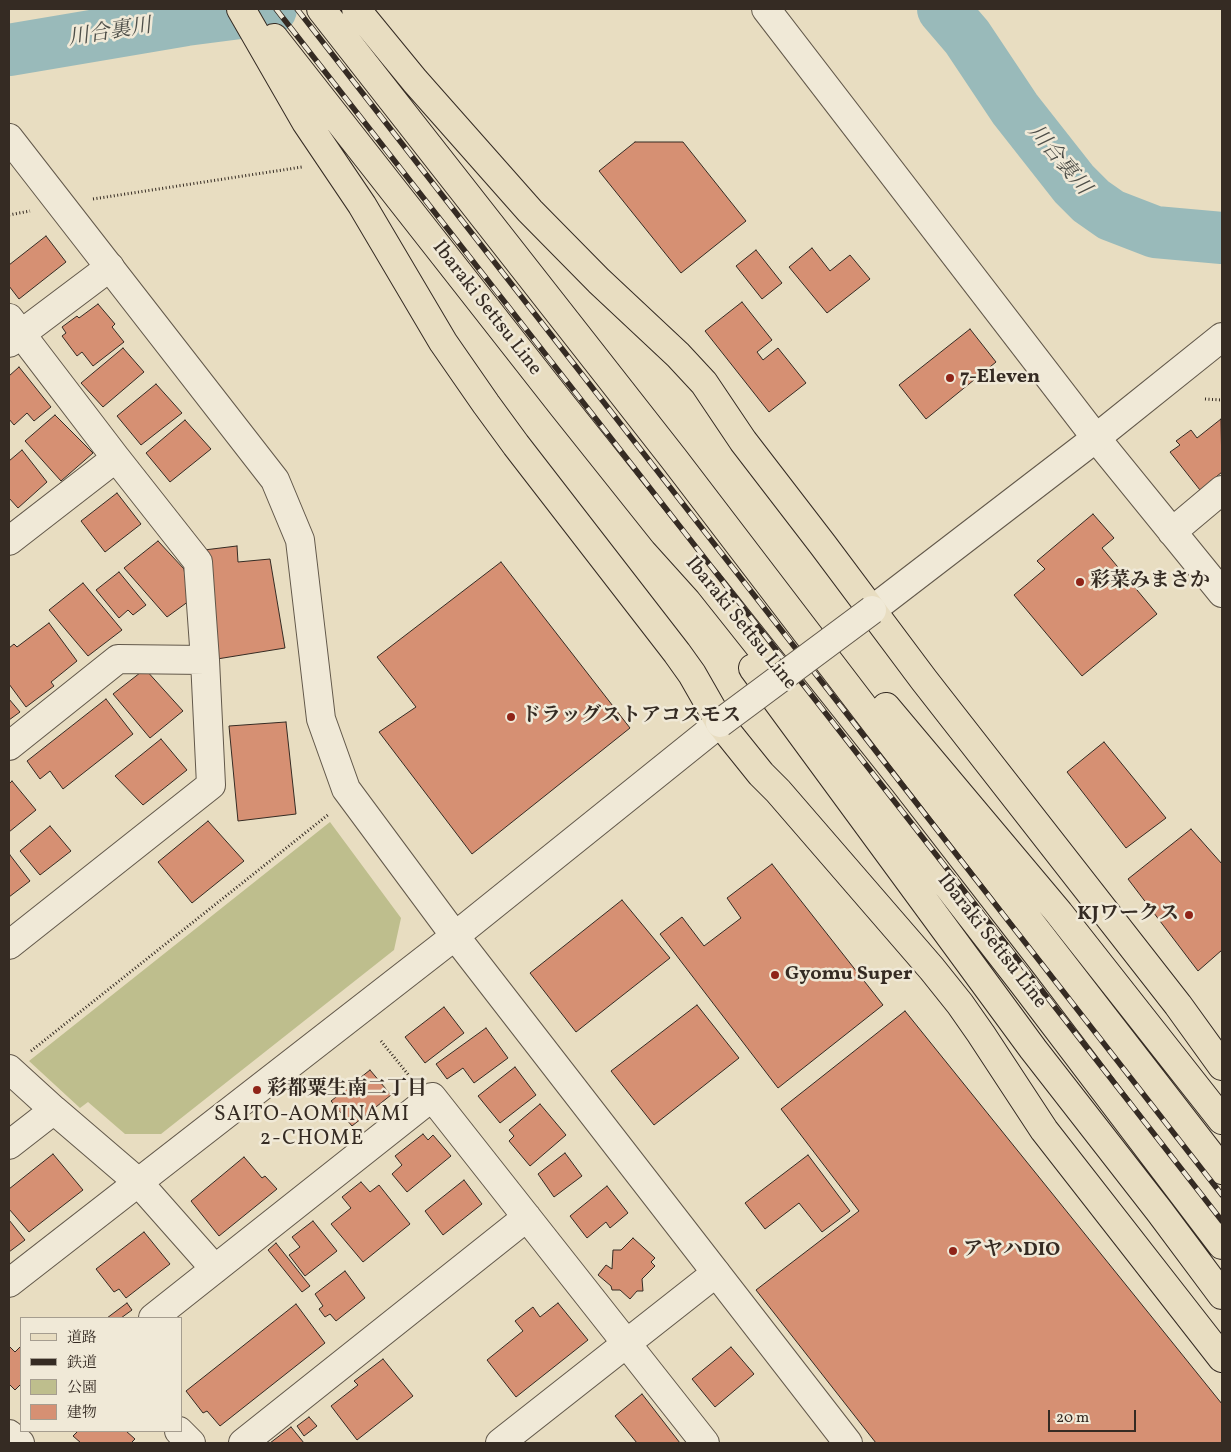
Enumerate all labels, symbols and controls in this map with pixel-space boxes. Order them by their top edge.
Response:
water label: 川合裏川 [67,15,153,53]
water label: 川合裏川 [1021,121,1095,201]
street label: Ibaraki Settsu Line [426,237,546,381]
place label: 7-Eleven [960,366,1040,390]
marker: 7-Eleven [944,372,956,384]
street label: Ibaraki Settsu Line [679,553,801,695]
place label: 彩菜みまさか [1090,570,1210,594]
marker: 彩菜みまさか [1074,576,1086,588]
place label: ドラッグストアコスモス [521,705,741,729]
marker: ドラッグストアコスモス [505,711,517,723]
street label: Ibaraki Settsu Line [931,870,1051,1014]
place label: KJワークス [1077,903,1179,927]
marker: KJワークス [1183,909,1195,921]
place label: Gyomu Super [785,963,912,987]
marker: Gyomu Super [769,969,781,981]
place label: 彩都粟生南二丁目 [267,1078,427,1102]
marker: 彩都粟生南二丁目 [251,1084,263,1096]
district label: SAITO-AOMINAMI 2-CHOME [212,1103,412,1153]
place label: アヤハDIO [963,1239,1060,1263]
marker: アヤハDIO [947,1245,959,1257]
legend [20,1317,182,1432]
text: 道路 [67,1328,97,1349]
text: 鉄道 [67,1353,97,1374]
text: 公園 [67,1378,97,1399]
scale bar [1051,1400,1138,1432]
text: 建物 [67,1403,97,1424]
text: 20 m [1056,1408,1089,1429]

